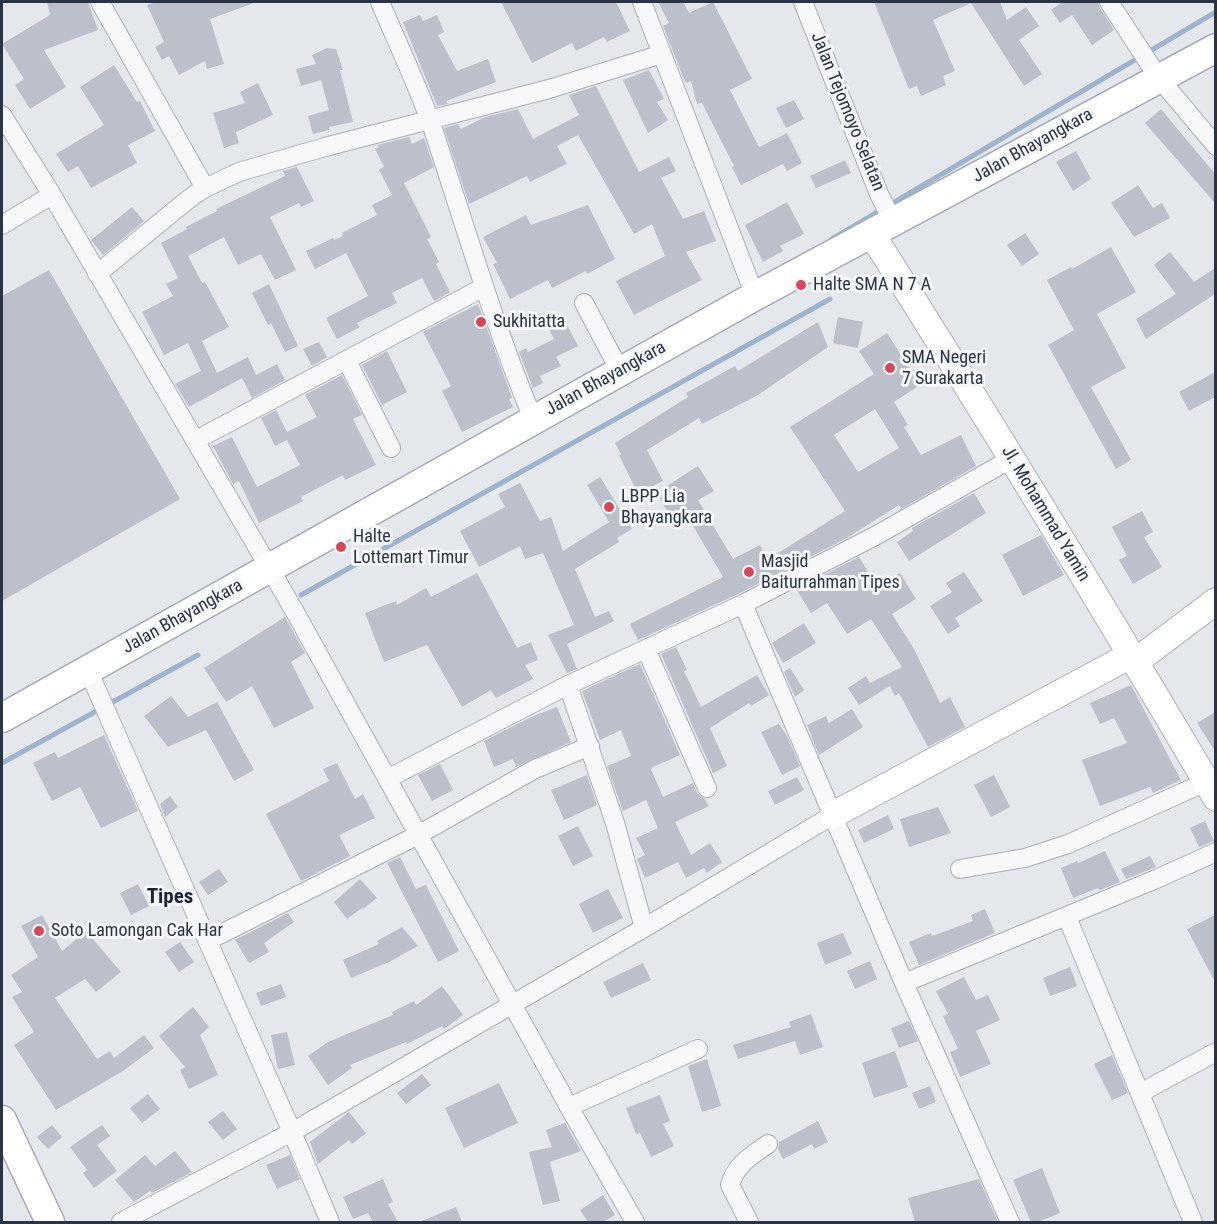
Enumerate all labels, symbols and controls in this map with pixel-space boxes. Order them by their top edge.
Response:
street label: Jalan Tejomoyo Selatan [805,30,889,194]
street label: Jalan Bhayangkara [969,104,1097,188]
place label: Halte SMA N 7 A [813,274,931,296]
marker: Halte SMA N 7 A [794,278,808,292]
place label: Sukhitatta [493,311,565,333]
marker: Sukhitatta [474,315,488,329]
street label: Jalan Bhayangkara [542,337,670,421]
place label: SMA Negeri 7 Surakarta [902,347,986,389]
marker: SMA Negeri 7 Surakarta [883,361,897,375]
street label: Jl. Mohammad Yamin [996,442,1094,586]
place label: LBPP Lia Bhayangkara [621,486,712,528]
marker: LBPP Lia Bhayangkara [602,500,616,514]
place label: Halte Lottemart Timur [353,526,468,568]
marker: Halte Lottemart Timur [334,540,348,554]
place label: Masjid Baiturrahman Tipes [761,551,900,594]
marker: Masjid Baiturrahman Tipes [742,565,756,579]
street label: Jalan Bhayangkara [119,575,247,659]
district label: Tipes [147,885,193,911]
place label: Soto Lamongan Cak Har [51,920,223,942]
marker: Soto Lamongan Cak Har [32,924,46,938]

